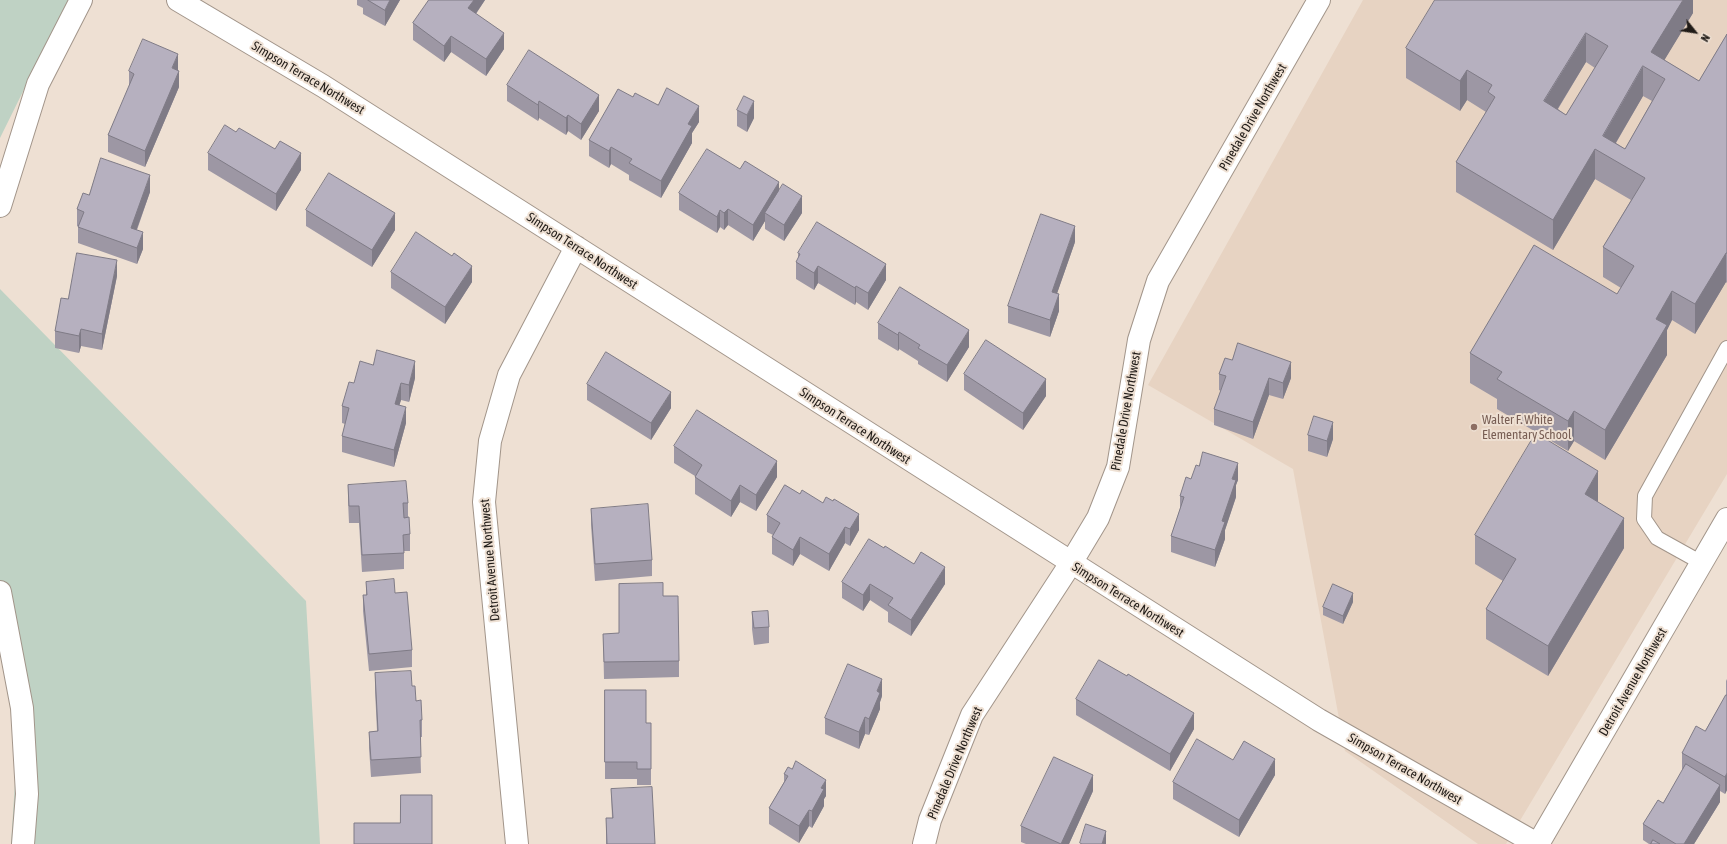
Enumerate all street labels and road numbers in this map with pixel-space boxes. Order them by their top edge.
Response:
street label: Simpson Terrace Northwest [249,38,367,118]
street label: Pinedale Drive Northwest [1216,61,1290,173]
street label: Simpson Terrace Northwest [524,209,640,293]
street label: Pinedale Drive Northwest [1108,350,1144,472]
street label: Simpson Terrace Northwest [797,384,913,468]
street label: Detroit Avenue Northwest [477,498,503,622]
street label: Simpson Terrace Northwest [1069,559,1187,641]
street label: Detroit Avenue Northwest [1596,625,1670,739]
street label: Pinedale Drive Northwest [924,704,986,822]
street label: Simpson Terrace Northwest [1345,730,1465,808]

